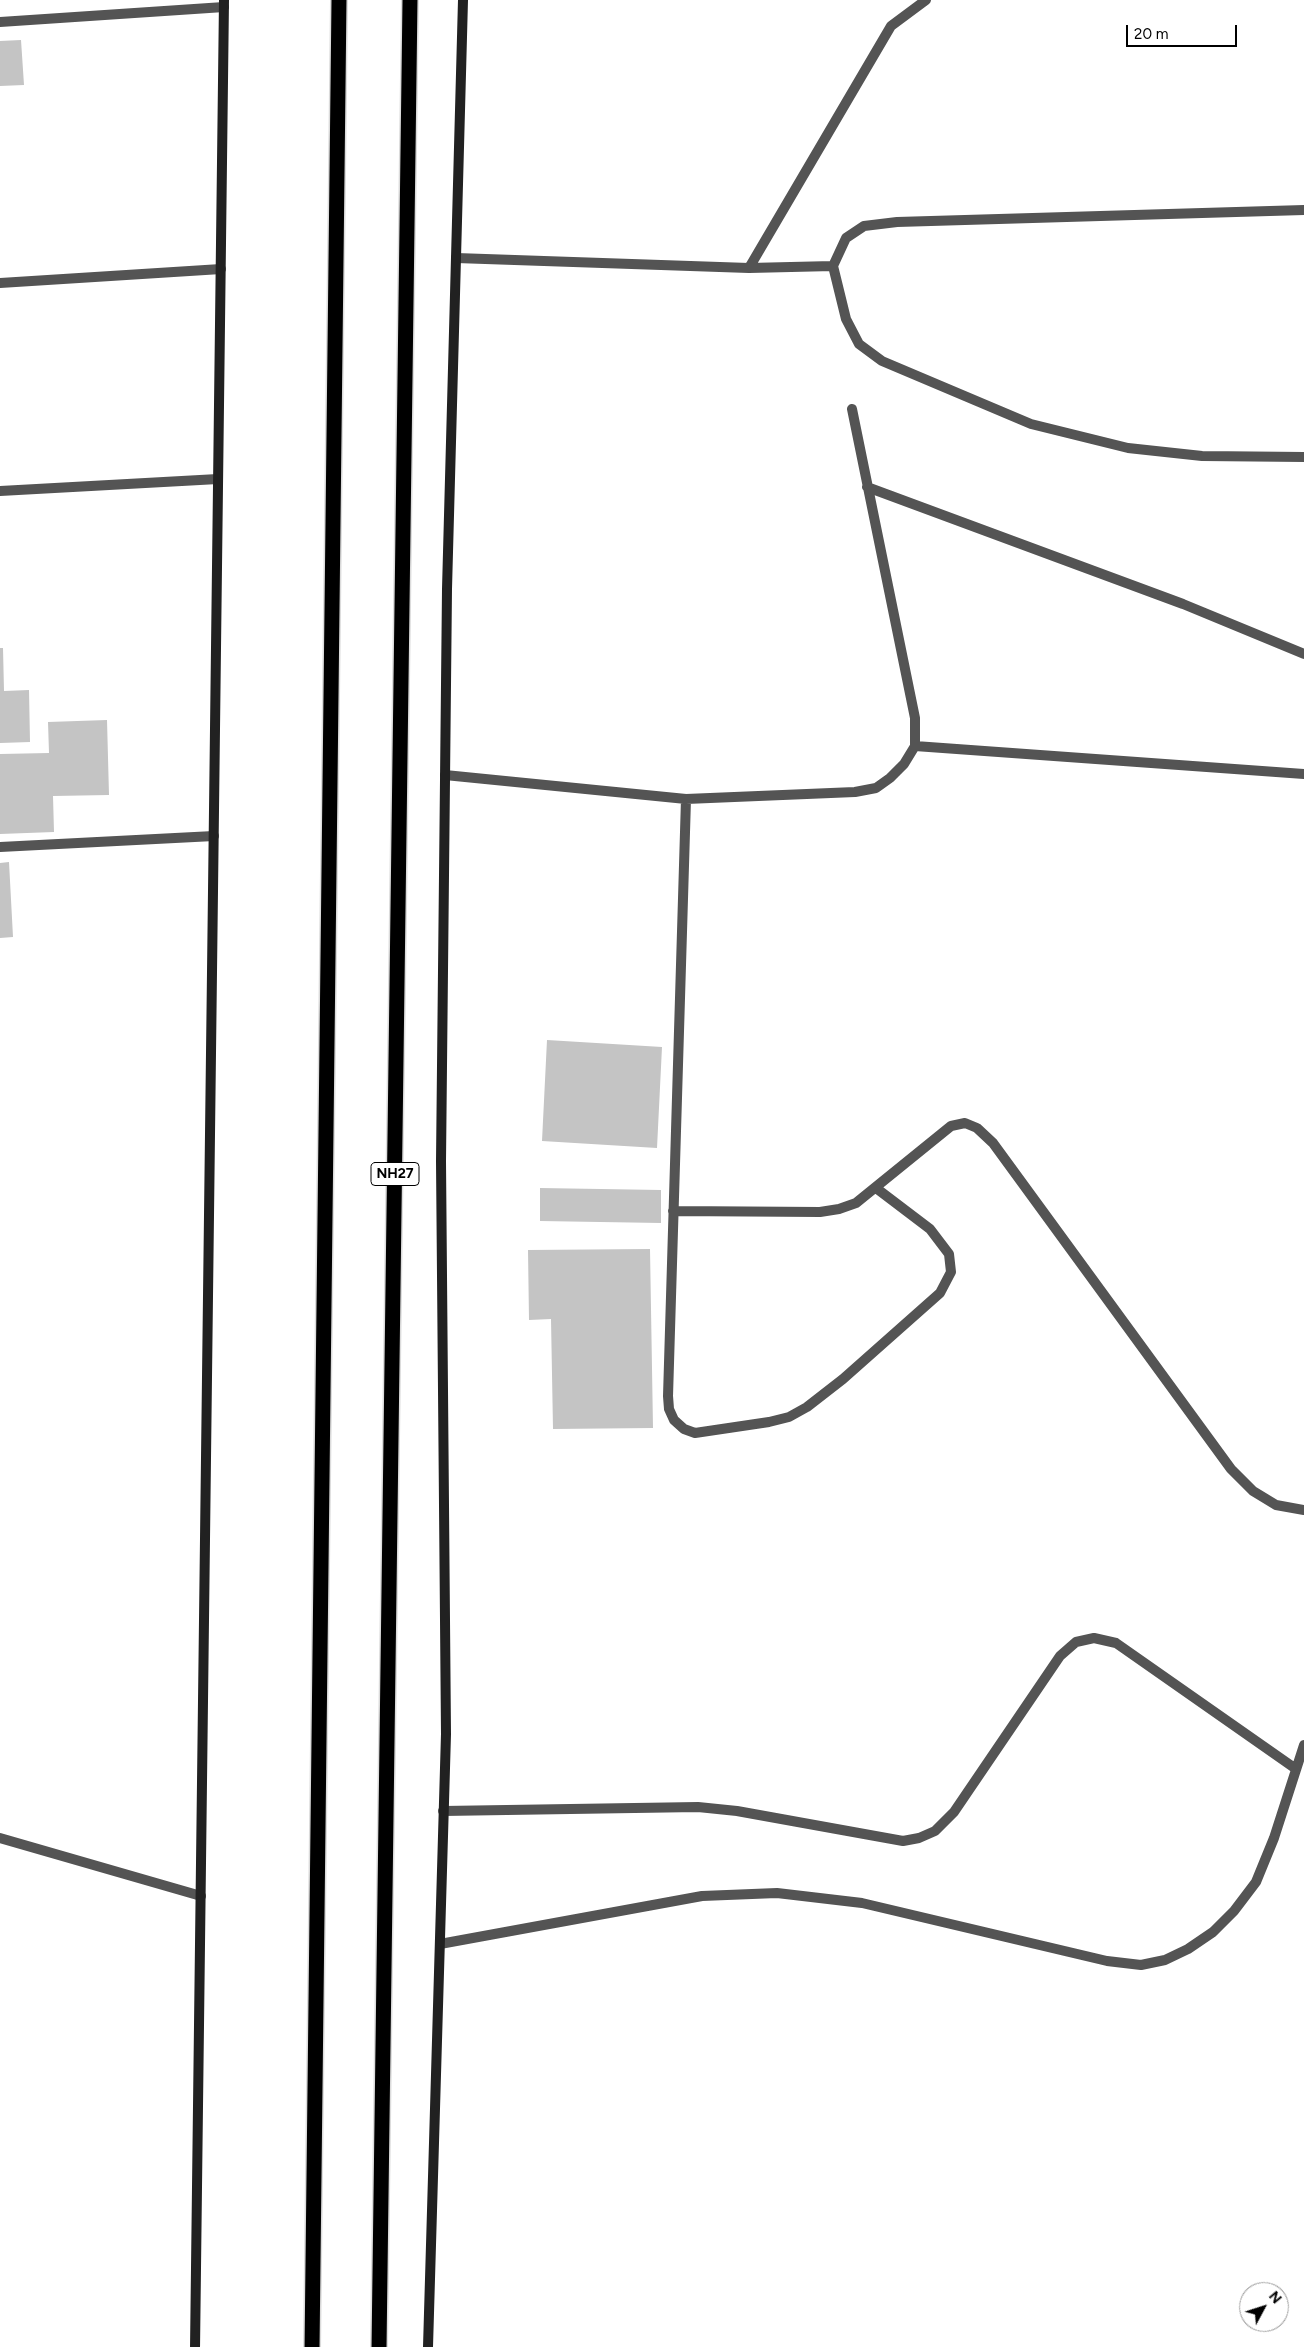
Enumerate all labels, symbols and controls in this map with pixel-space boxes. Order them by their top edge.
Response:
scale bar [1129,15,1240,47]
text: 20 m [1134,25,1168,43]
road number: NH27 [371,1162,419,1186]
north arrow [1239,2282,1289,2332]
text: N [1265,2288,1285,2307]

